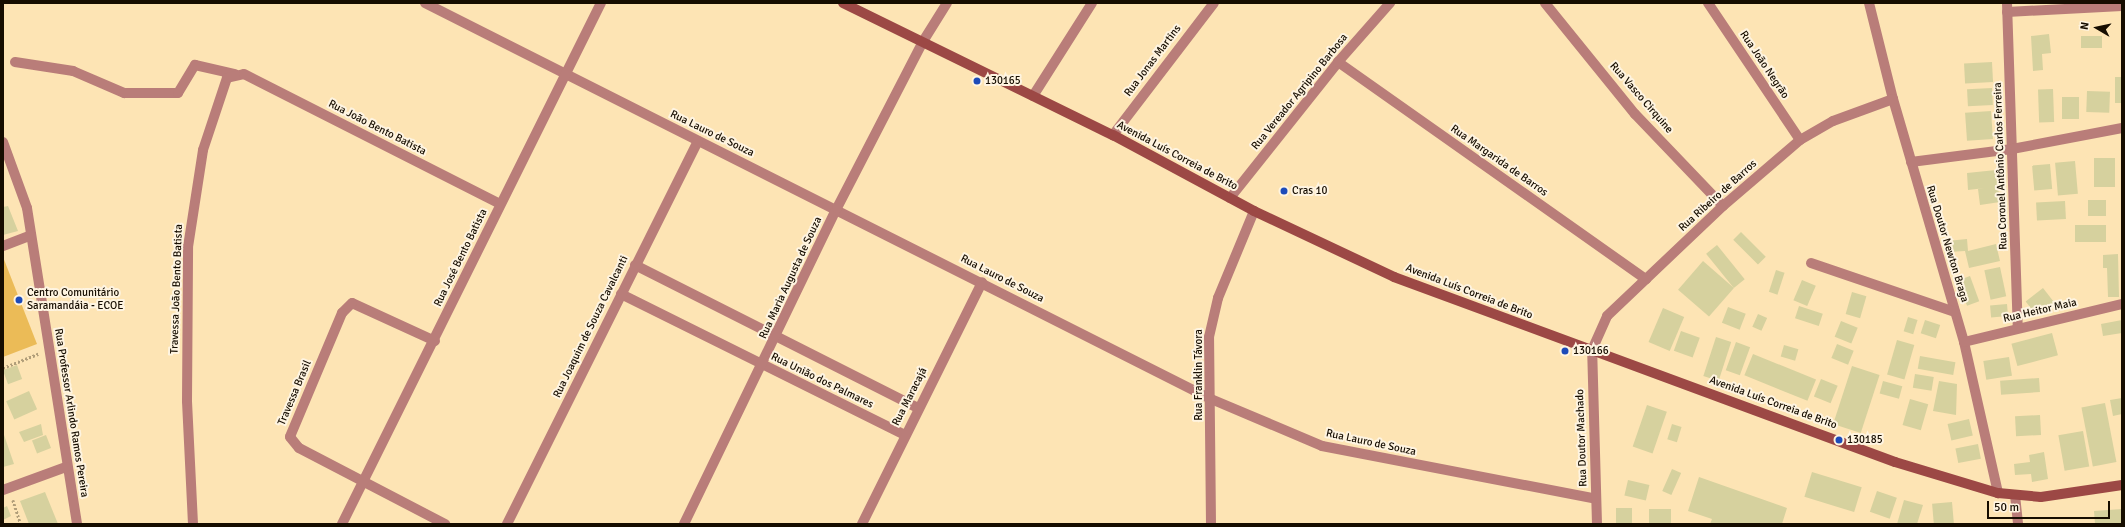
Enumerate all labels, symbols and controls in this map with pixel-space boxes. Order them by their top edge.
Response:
north arrow [2077,8,2117,48]
text: N [2078,21,2092,31]
street label: Rua Jonas Martins [1122,23,1184,99]
street label: Rua João Negrão [1737,29,1791,101]
street label: Rua Vereador Agripino Barbosa [1249,31,1351,153]
street label: Rua Vasco Cirquine [1607,60,1675,136]
place label: 130165 [985,74,1021,88]
marker: 130165 [972,76,982,86]
street label: Rua Coronel Antônio Carlos Ferreira [1991,82,2011,250]
street label: Rua João Bento Batista [326,98,428,158]
street label: Rua Lauro de Souza [668,108,756,160]
street label: Avenida Luís Correia de Brito [1114,119,1240,193]
street label: Rua Margarida de Barros [1448,122,1550,200]
street label: Rua Ribeiro de Barros [1676,157,1760,235]
place label: Cras 10 [1292,184,1327,198]
street label: Rua Doutor Newton Braga [1923,184,1971,304]
marker: Cras 10 [1279,186,1289,196]
street label: Rua José Bento Batista [432,207,490,309]
street label: Rua Maria Augusta de Souza [757,215,825,341]
street label: Travessa João Bento Batista [168,224,186,354]
street label: Rua Lauro de Souza [958,252,1046,306]
street label: Rua Joaquim de Souza Cavalcanti [551,254,631,400]
street label: Avenida Luís Correia de Brito [1404,262,1534,322]
place label: Centro Comunitário Saramandáia - ECOE [27,287,123,313]
marker: Centro Comunitário Saramandáia - ECOE [14,295,24,305]
street label: Rua Heitor Maia [2002,296,2078,326]
street label: Rua Professor Arlindo Ramos Pereira [51,328,91,498]
street label: Rua Franklin Távora [1192,329,1206,421]
place label: 130166 [1573,344,1609,358]
marker: 130166 [1560,346,1570,356]
street label: Rua União dos Palmares [769,350,875,412]
street label: Travessa Brasil [275,359,315,427]
street label: Rua Maracajá [890,366,930,428]
street label: Avenida Luís Correia de Brito [1707,374,1839,432]
street label: Rua Doutor Machado [1574,389,1590,487]
street label: Rua Lauro de Souza [1325,427,1417,459]
place label: 130185 [1847,433,1883,447]
marker: 130185 [1834,435,1844,445]
scale bar [1989,493,2112,519]
text: 50 m [1994,500,2019,515]

